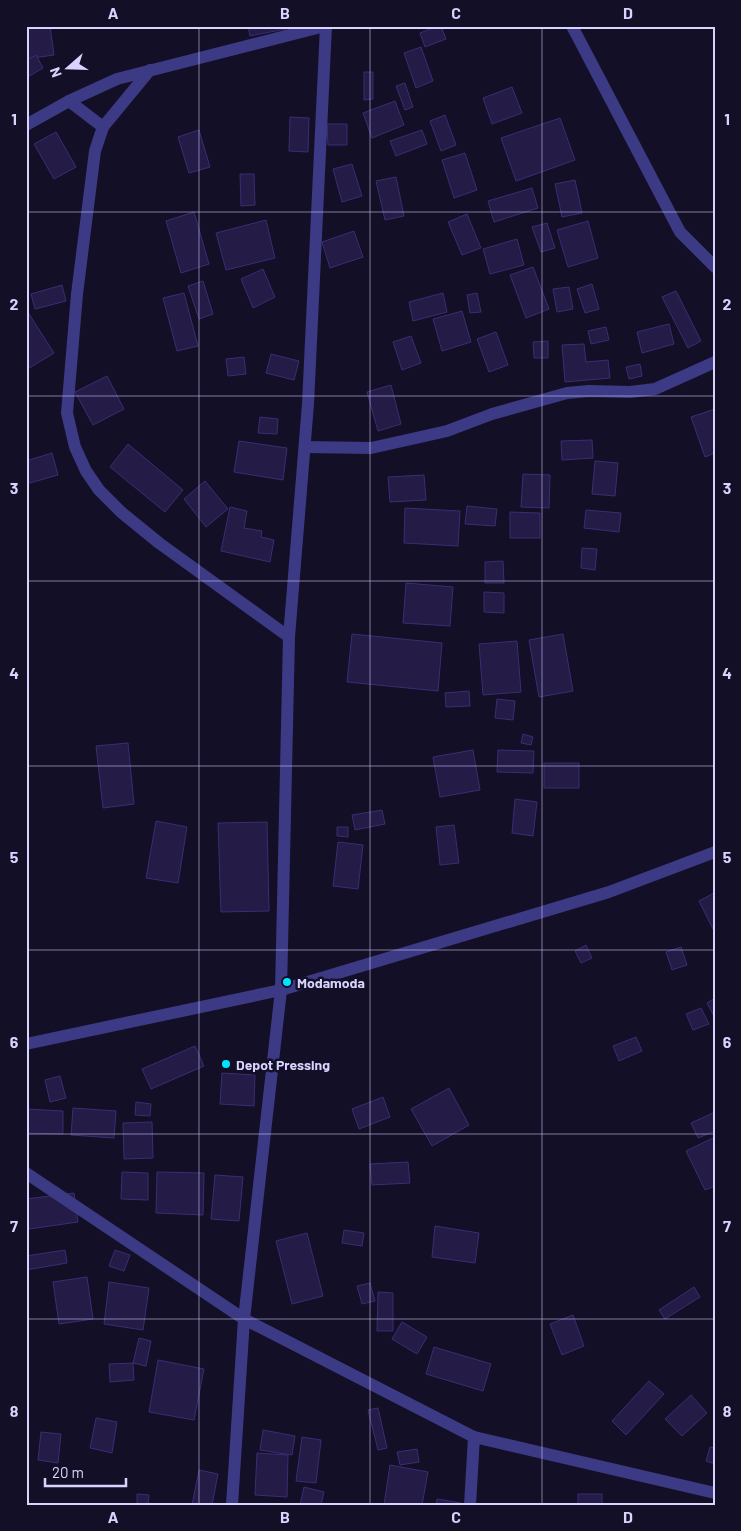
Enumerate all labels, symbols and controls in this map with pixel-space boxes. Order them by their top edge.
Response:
text: A [108,3,119,22]
text: B [280,3,290,22]
text: C [451,3,461,22]
text: D [623,3,633,22]
north arrow [42,42,92,92]
text: N [46,65,65,80]
text: 1 [11,109,17,128]
text: 1 [724,109,730,128]
text: 2 [10,294,19,313]
text: 2 [723,294,732,313]
text: 3 [10,478,18,497]
text: 3 [723,478,731,497]
text: 4 [9,663,19,682]
text: 4 [722,663,732,682]
text: 5 [10,847,19,866]
text: 5 [723,847,732,866]
place label: Modamoda [297,974,365,991]
marker: Modamoda [281,976,293,988]
text: 6 [10,1032,19,1051]
text: 6 [723,1032,732,1051]
place label: Depot Pressing [236,1056,330,1073]
marker: Depot Pressing [220,1058,232,1070]
text: 7 [10,1216,18,1235]
text: 7 [723,1216,731,1235]
text: 8 [10,1401,19,1420]
text: 8 [723,1401,732,1420]
scale bar [45,1456,126,1488]
text: 20 m [52,1463,84,1481]
text: A [108,1507,119,1526]
text: B [280,1507,290,1526]
text: C [451,1507,461,1526]
text: D [623,1507,633,1526]

